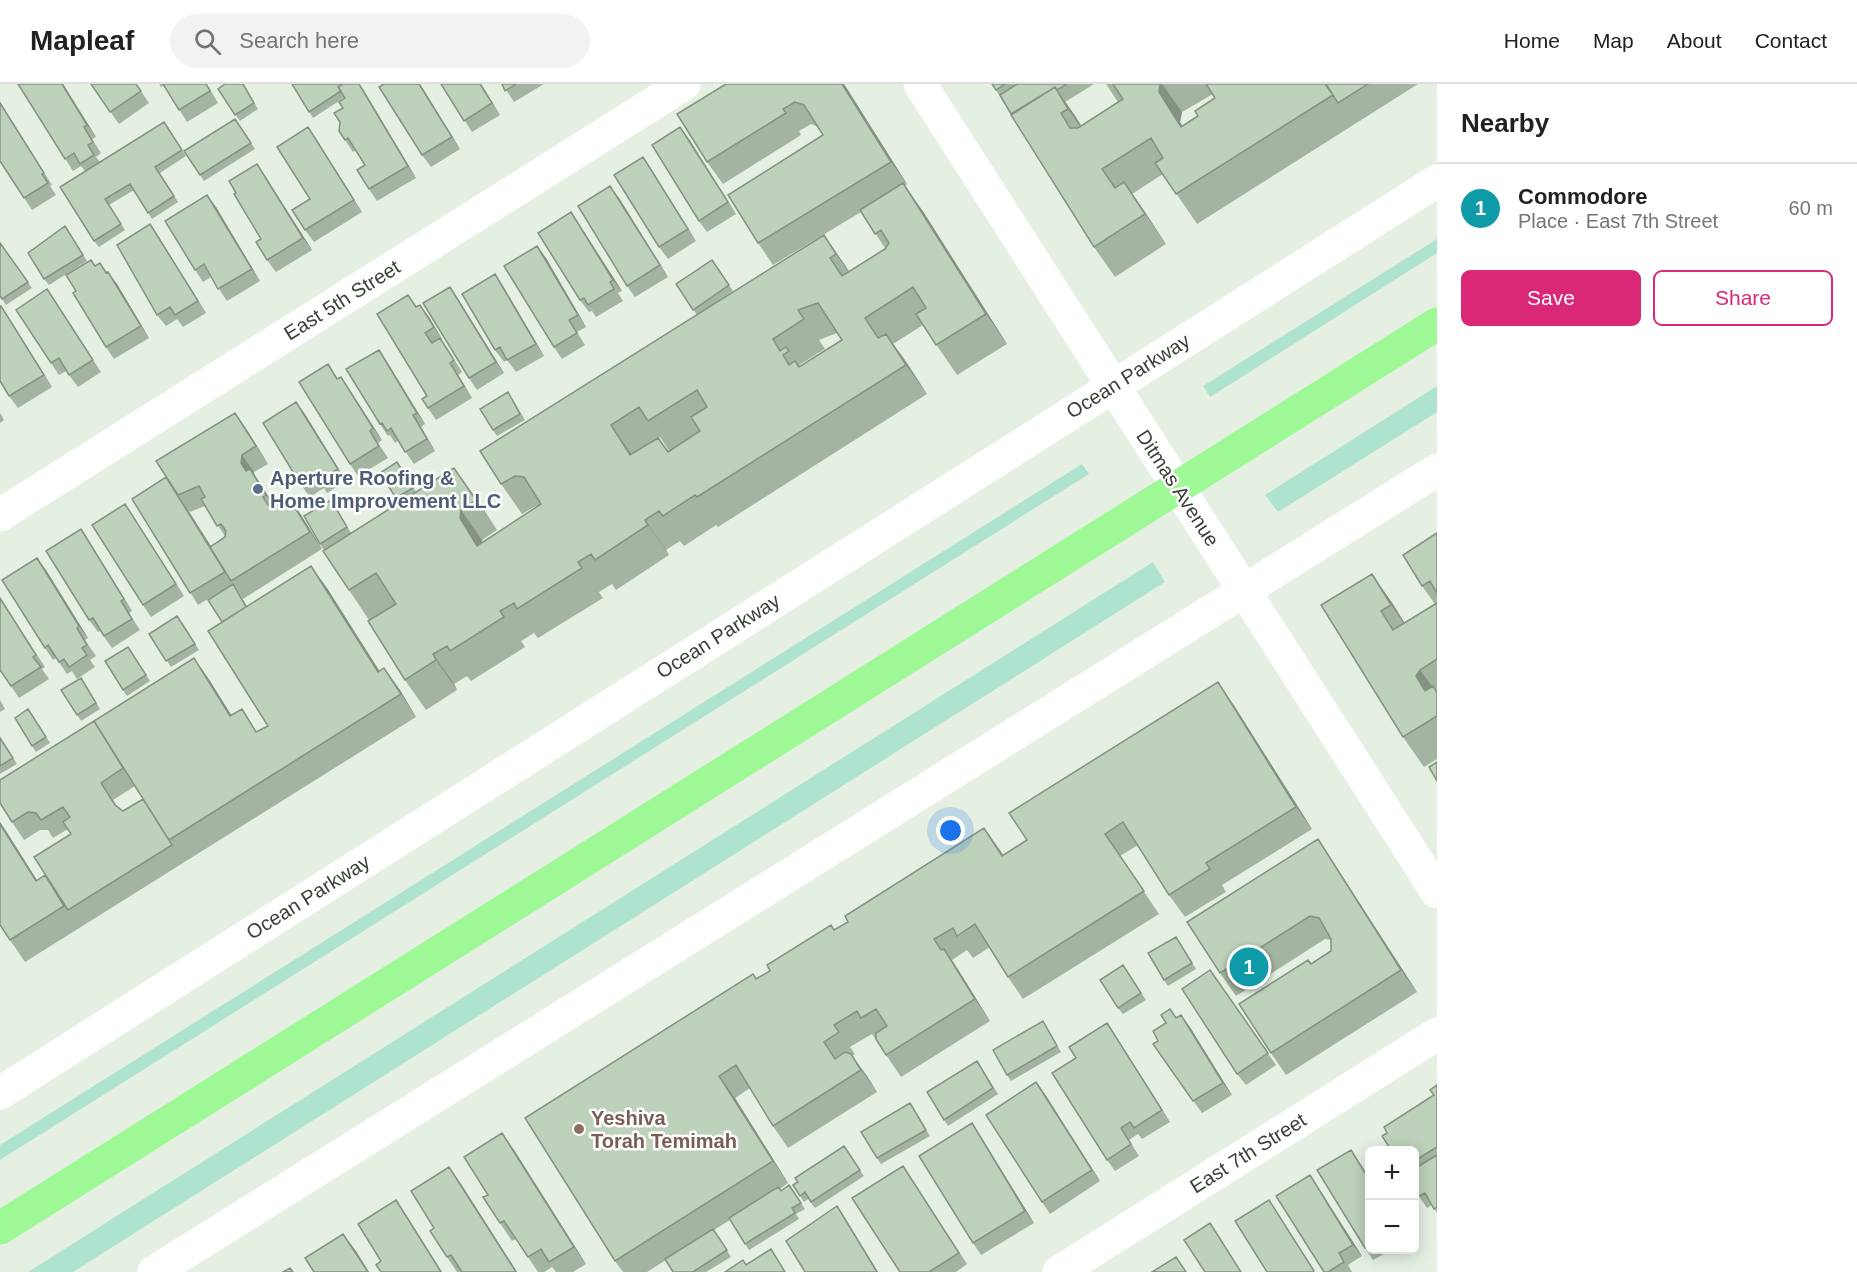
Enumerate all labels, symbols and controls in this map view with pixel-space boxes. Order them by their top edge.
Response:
search box [170,14,590,68]
text: Mapleaf [30,25,134,56]
icon: search [191,25,224,58]
text: Search here [239,28,359,53]
text: Home [1504,29,1560,52]
text: Map [1593,29,1634,52]
text: About [1667,29,1722,52]
text: Contact [1755,29,1827,52]
text: Nearby [1461,108,1549,138]
text: Commodore [1518,184,1648,209]
text: 1 [1475,197,1486,219]
text: 60 m [1789,197,1833,219]
text: Place · East 7th Street [1518,210,1718,232]
street label: East 5th Street [280,255,404,344]
button: Save [1461,270,1641,326]
button: Share [1653,270,1833,326]
street label: Ocean Parkway [1062,329,1194,423]
street label: Ditmas Avenue [1132,426,1224,550]
place label: Aperture Roofing & Home Improvement LLC [270,467,501,512]
marker: Aperture Roofing & Home Improvement LLC [251,482,265,496]
street label: Ocean Parkway [652,589,784,683]
your location [936,816,965,845]
street label: Ocean Parkway [242,850,374,944]
pin: 1 [1230,944,1268,990]
place label: Yeshiva Torah Temimah [591,1107,737,1152]
street label: East 7th Street [1186,1108,1310,1197]
marker: Yeshiva Torah Temimah [572,1122,586,1136]
map controls [1365,1146,1419,1254]
button: + [1365,1146,1419,1200]
button: − [1365,1200,1419,1254]

